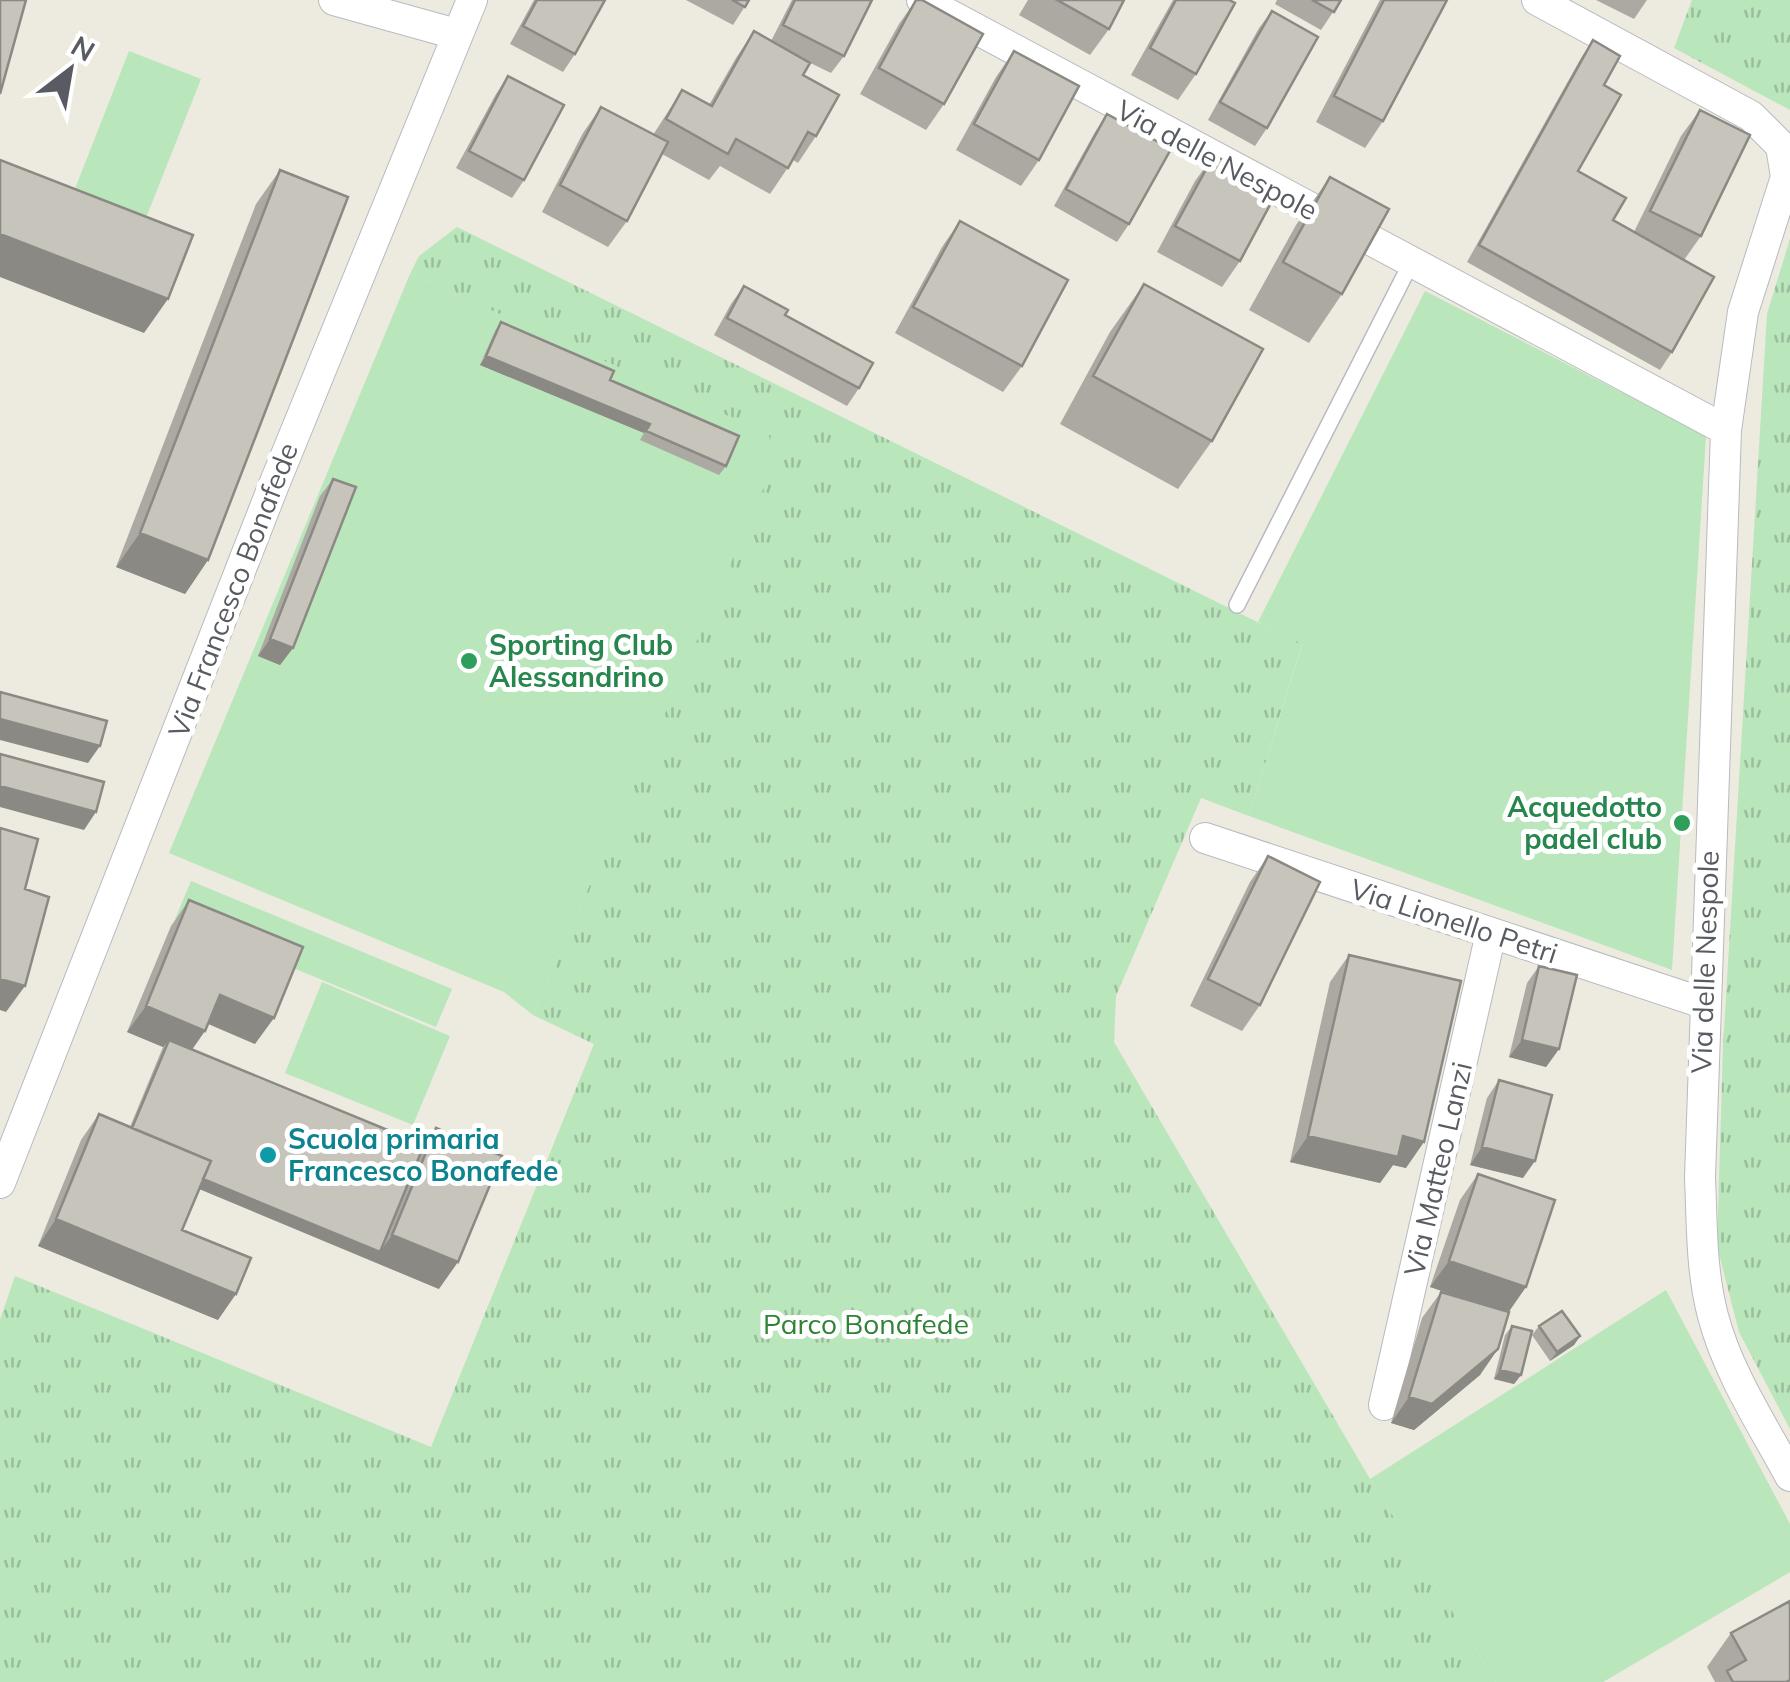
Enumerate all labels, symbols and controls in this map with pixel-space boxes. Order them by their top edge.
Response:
north arrow [20,20,120,120]
text: N [65,28,101,69]
street label: Via delle Nespole [1111,92,1324,227]
street label: Via Francesco Bonafede [160,437,305,742]
place label: Sporting Club Alessandrino [489,627,673,694]
marker: Sporting Club Alessandrino [458,650,480,672]
place label: Acquedotto padel club [1507,789,1662,856]
marker: Acquedotto padel club [1671,812,1693,834]
street label: Via delle Nespole [1683,850,1726,1074]
street label: Via Lionello Petri [1346,871,1562,971]
street label: Via Matteo Lanzi [1396,1059,1479,1279]
place label: Scuola primaria Francesco Bonafede [288,1121,558,1188]
marker: Scuola primaria Francesco Bonafede [257,1144,279,1166]
park label: Parco Bonafede [763,1306,969,1341]

